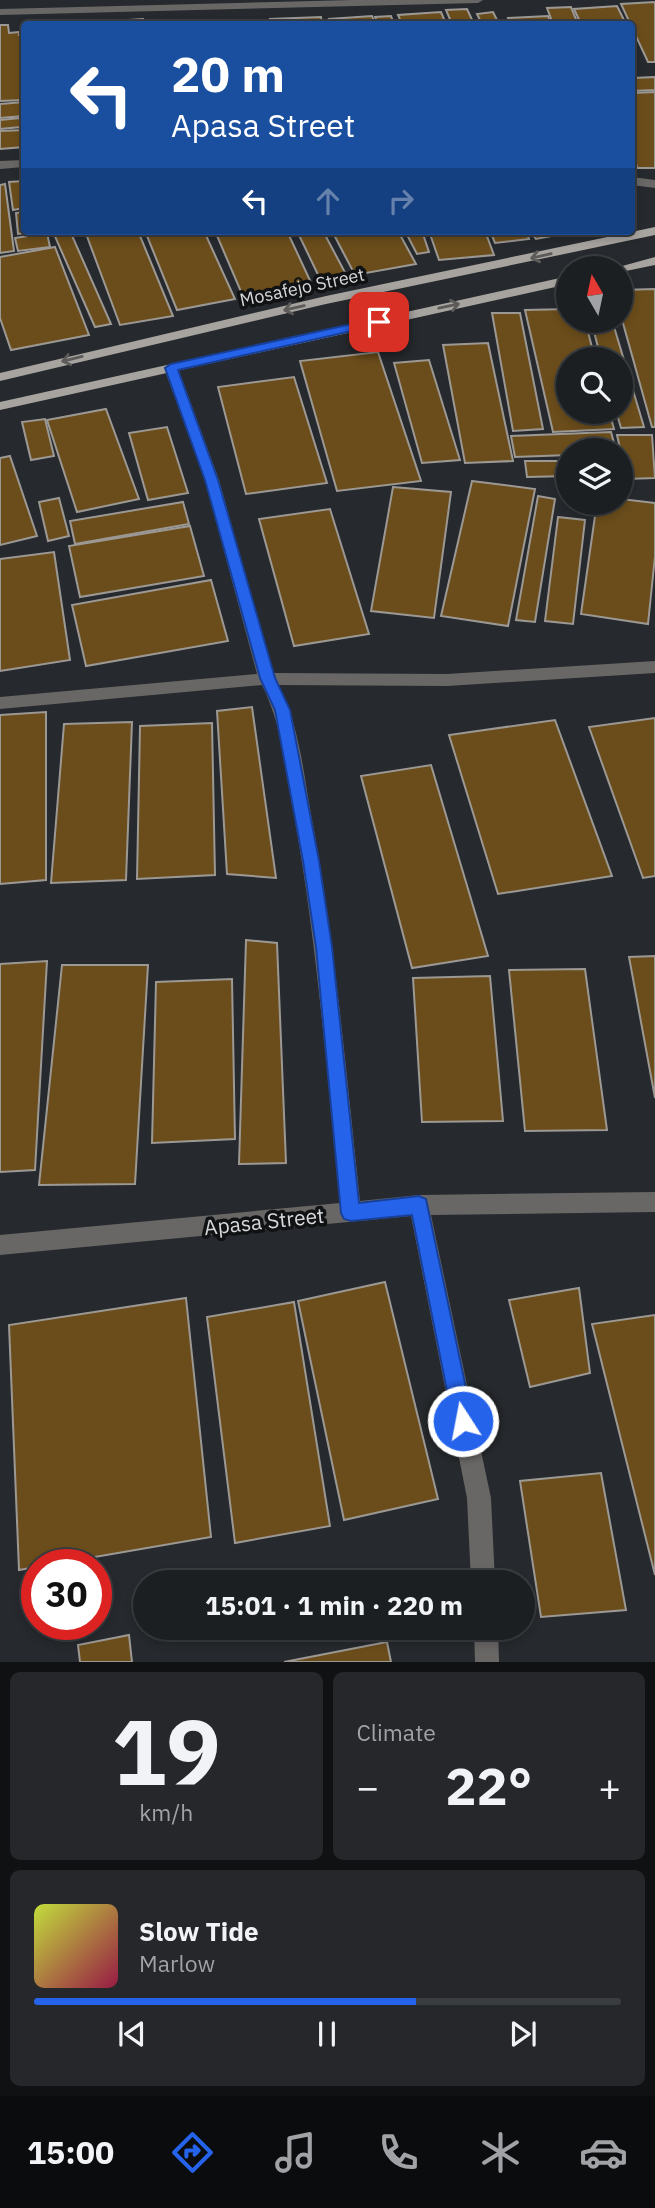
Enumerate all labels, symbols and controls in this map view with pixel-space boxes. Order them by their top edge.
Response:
text: 20 m [171,42,285,105]
icon: left [56,49,147,140]
text: Apasa Street [171,104,355,146]
icon: left [236,182,274,220]
icon: ahead [309,182,347,220]
icon: right [382,182,420,220]
one-way arrow [530,250,553,264]
north arrow [556,256,634,332]
map controls [556,256,633,515]
street label: Mosafejo Street [238,263,366,311]
pin [349,292,409,352]
one-way arrow [437,299,460,313]
one-way arrow [283,302,306,315]
icon: arrive [360,303,398,341]
button: search [556,347,633,424]
one-way arrow [61,353,84,366]
button: layers [556,438,633,515]
street label: Apasa Street [202,1201,326,1241]
position arrow [426,1384,500,1458]
speed limit sign: 30 [21,1549,112,1640]
text: 15:01 · 1 min · 220 m [205,1588,463,1622]
text: 19 [112,1692,221,1810]
text: Climate [357,1717,436,1747]
text: 22° [445,1752,532,1819]
text: − [357,1762,379,1811]
text: + [598,1762,621,1811]
text: km/h [139,1797,193,1827]
text: Slow Tide [139,1914,259,1948]
text: Marlow [139,1948,215,1978]
icon: previous [113,2015,151,2053]
icon: pause [308,2015,346,2053]
icon: next [504,2015,542,2053]
icon: directions [168,2128,217,2177]
icon: music [271,2128,320,2177]
icon: phone [374,2128,423,2177]
icon: climate [476,2128,525,2177]
icon: car [579,2128,628,2177]
text: 15:00 [27,2131,114,2173]

